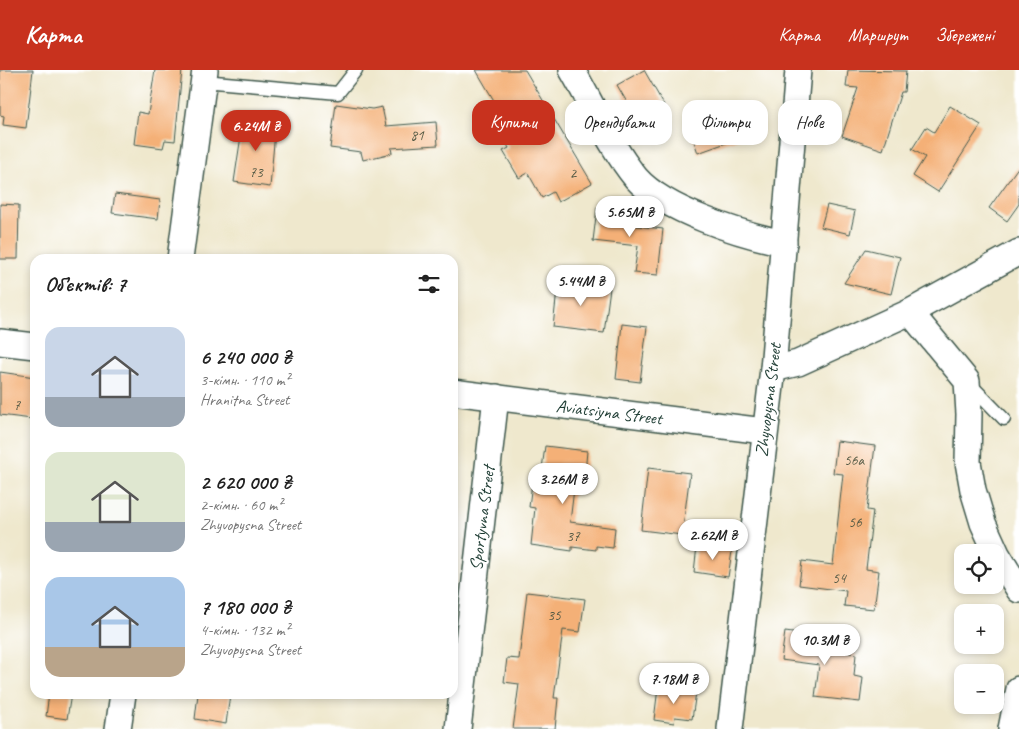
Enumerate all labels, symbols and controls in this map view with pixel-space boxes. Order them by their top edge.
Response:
text: Карта [25,20,82,50]
text: Карта [779,24,820,46]
text: Маршрут [848,24,907,46]
text: Збережені [935,24,994,46]
chip: Купити [472,100,555,145]
chip: Орендувати [565,100,672,145]
chip: Фільтри [682,100,768,145]
chip: Нове [778,100,842,145]
pin: 6.24M ₴ [210,109,302,152]
text: 6.24M ₴ [232,116,280,136]
house number: 81 [410,126,425,145]
house number: 73 [249,163,264,182]
house number: 2 [570,164,578,183]
pin: 5.65M ₴ [584,196,676,238]
text: 5.65M ₴ [606,202,654,222]
pin: 5.44M ₴ [535,264,627,307]
icon: filters [415,270,443,298]
text: Об’єктів: 7 [45,271,126,297]
text: 5.44M ₴ [557,271,605,291]
street label: Zhyvopysna Street [750,340,786,458]
text: 6 240 000 ₴ [200,344,291,370]
icon: home [85,347,145,407]
text: 3-кімн. · 110 m² [200,370,290,390]
text: Hranitna Street [200,390,289,410]
street label: Aviatsiyna Street [555,395,665,430]
house number: 7 [14,396,22,415]
house number: 56а [844,451,865,470]
street label: Sportyvna Street [465,461,500,572]
pin: 3.26M ₴ [517,462,609,505]
text: 2 620 000 ₴ [200,469,291,495]
text: 3.26M ₴ [539,469,587,489]
icon: home [85,472,145,532]
text: 2-кімн. · 60 m² [200,495,282,515]
house number: 56 [848,513,863,532]
text: Zhyvopysna Street [200,515,301,535]
pin: 2.62M ₴ [667,518,759,561]
text: 2.62M ₴ [689,525,737,545]
house number: 37 [566,527,581,546]
map controls [954,544,1004,714]
button: locate [954,544,1004,594]
house number: 54 [832,569,847,588]
text: 7 180 000 ₴ [200,594,291,620]
icon: home [85,597,145,657]
button: + [954,604,1004,654]
house number: 35 [547,606,562,625]
text: 4-кімн. · 132 m² [200,620,290,640]
pin: 10.3M ₴ [779,624,871,666]
text: 10.3M ₴ [801,630,849,650]
text: Zhyvopysna Street [200,640,301,660]
pin: 7.18M ₴ [628,662,720,705]
button: − [954,664,1004,714]
text: 7.18M ₴ [650,669,698,689]

